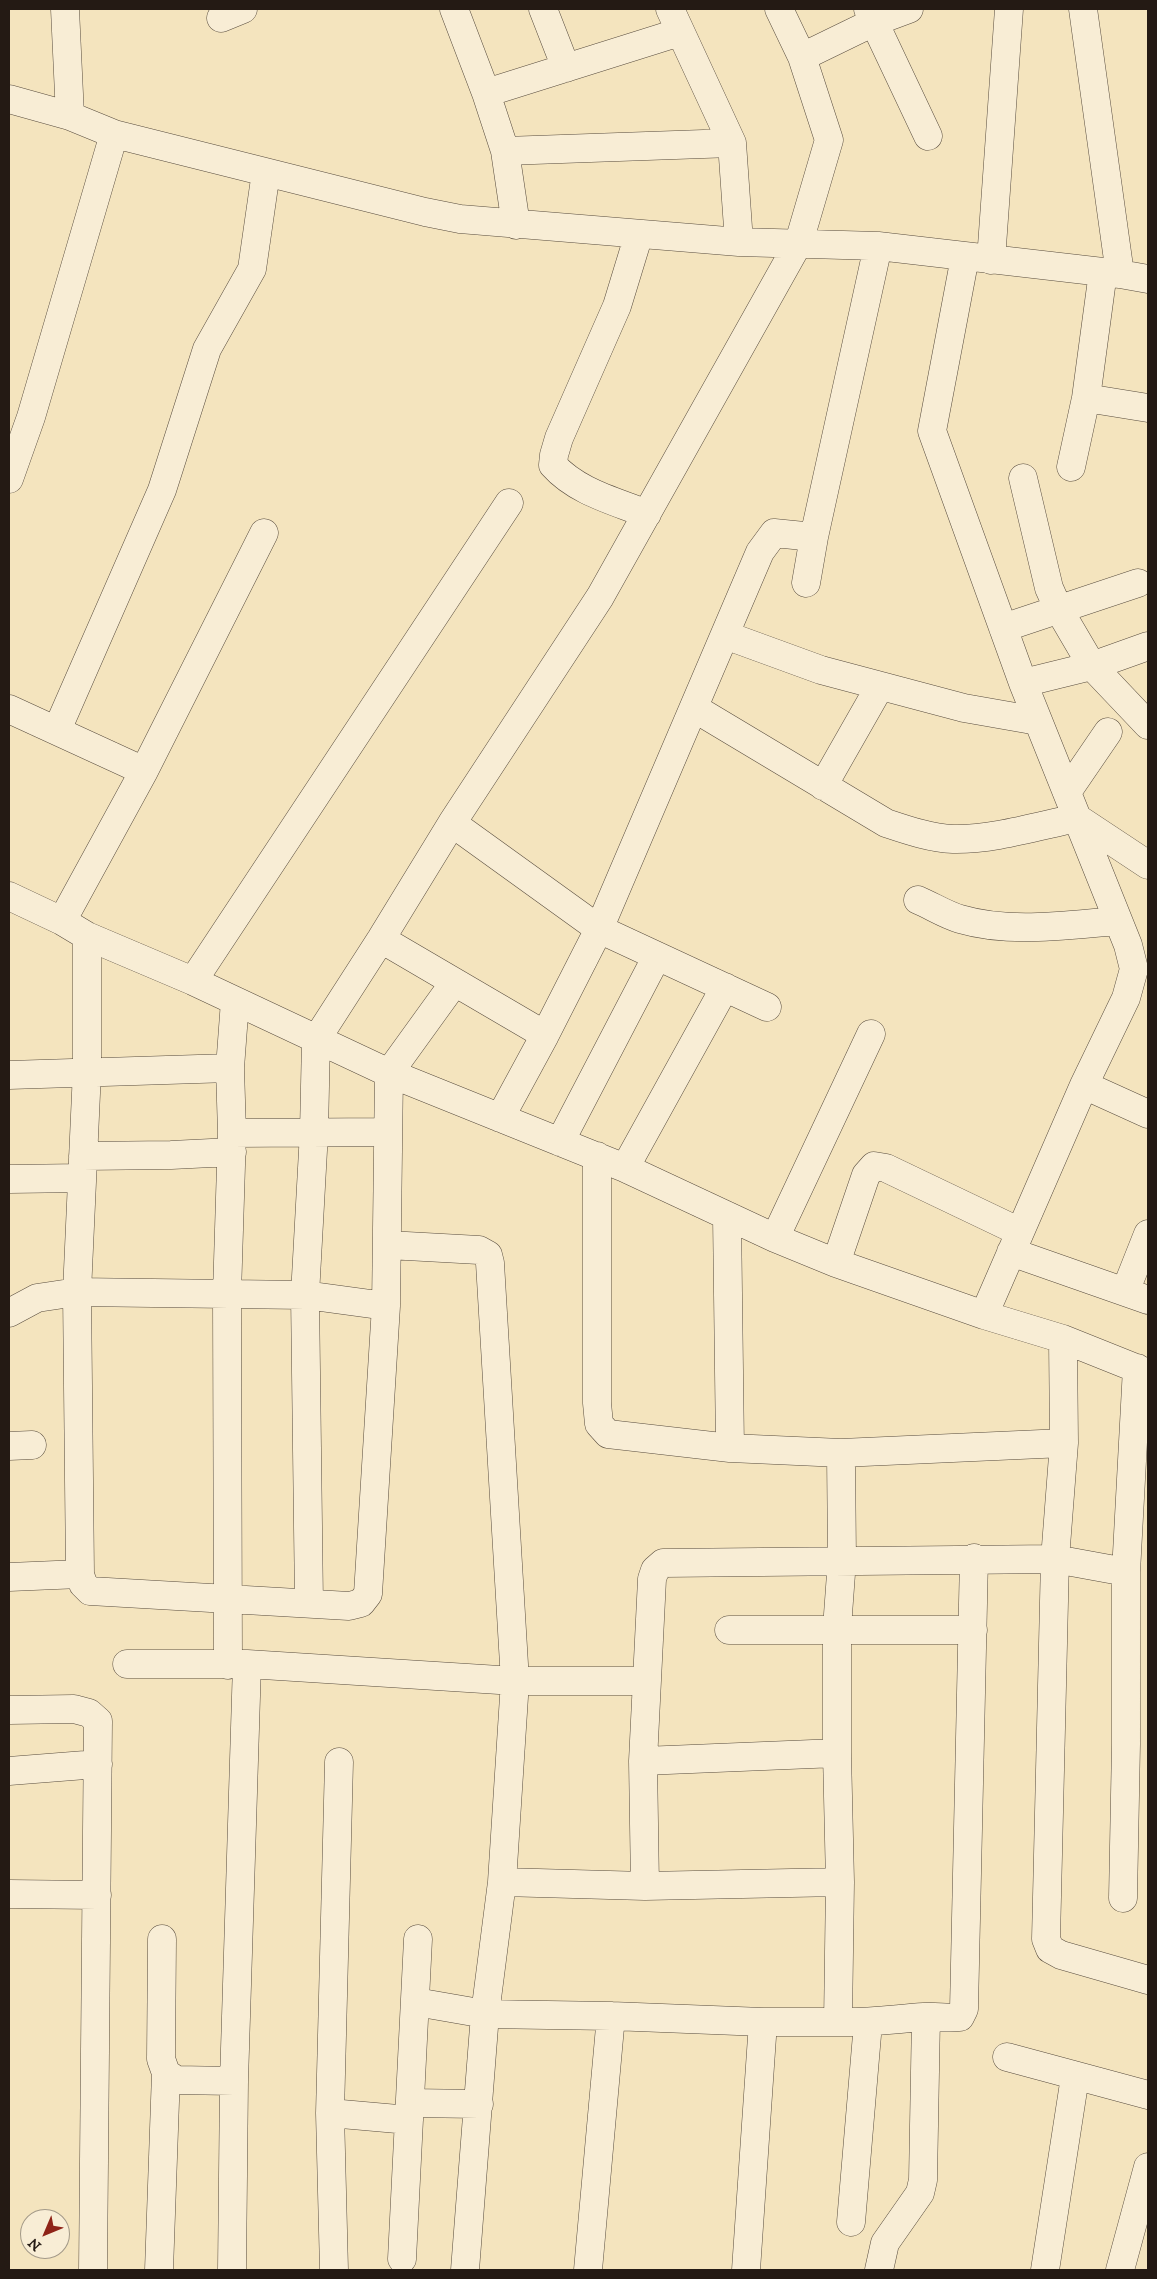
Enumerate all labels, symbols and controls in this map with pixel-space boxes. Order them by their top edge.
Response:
north arrow [20,2209,70,2259]
text: N [25,2233,46,2254]

